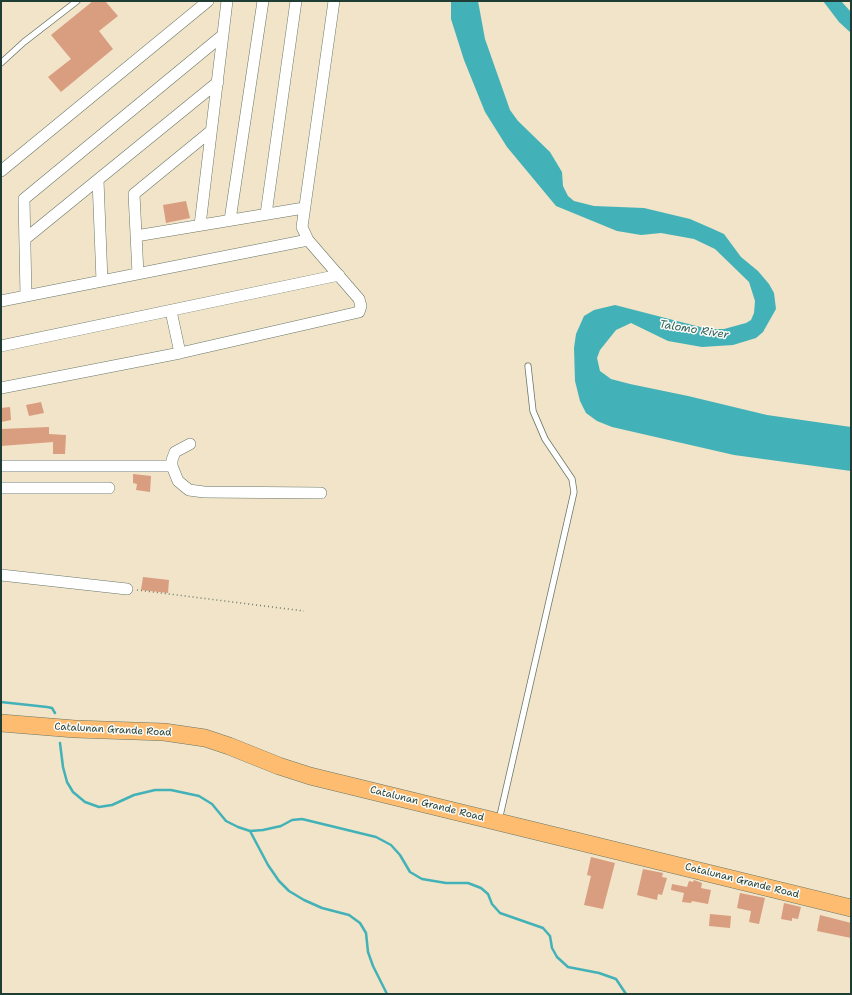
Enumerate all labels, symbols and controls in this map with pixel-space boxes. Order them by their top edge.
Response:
water label: Talomo River [658,318,730,342]
street label: Catalunan Grande Road [54,721,172,739]
street label: Catalunan Grande Road [369,784,485,824]
street label: Catalunan Grande Road [684,861,800,901]

